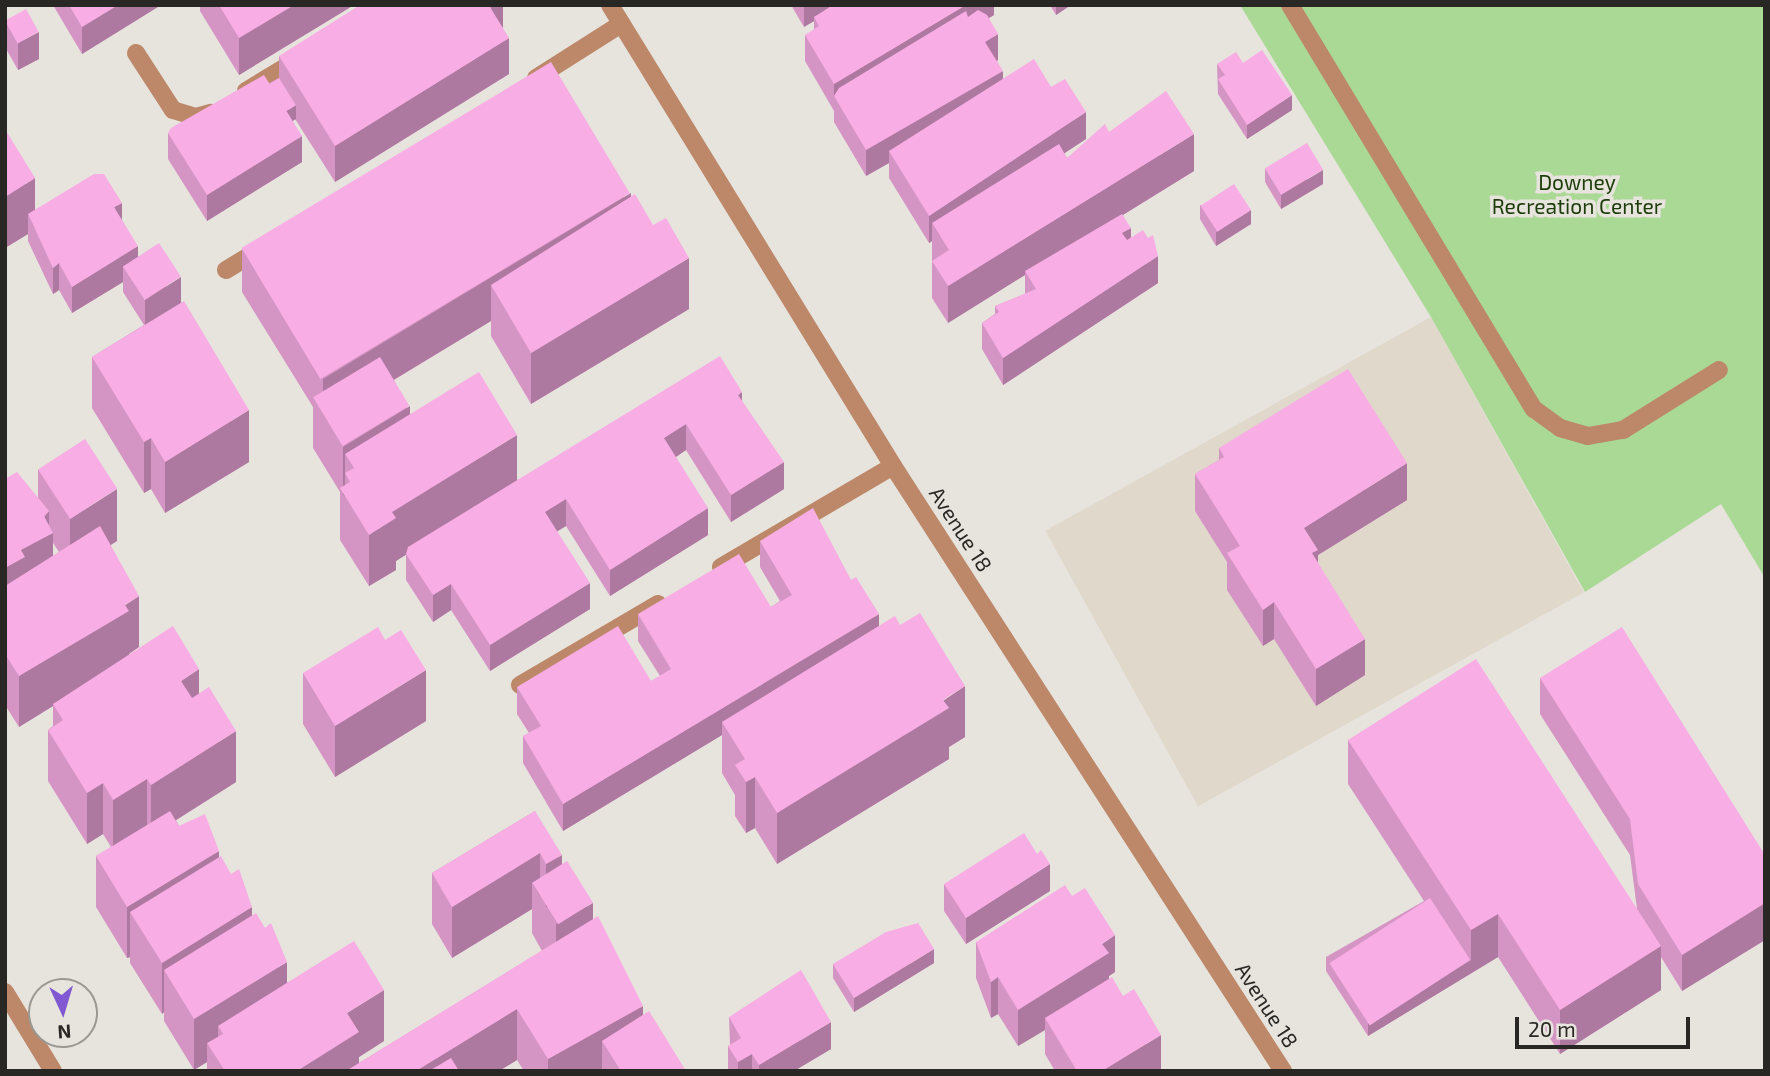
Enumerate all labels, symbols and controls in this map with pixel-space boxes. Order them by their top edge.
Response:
park label: Downey Recreation Center [1492,169,1662,219]
street label: Avenue 18 [924,482,998,576]
street label: Avenue 18 [1230,958,1304,1052]
north arrow [28,978,98,1048]
scale bar [1518,1002,1693,1046]
text: 20 m [1528,1016,1576,1041]
text: N [57,1021,72,1044]

